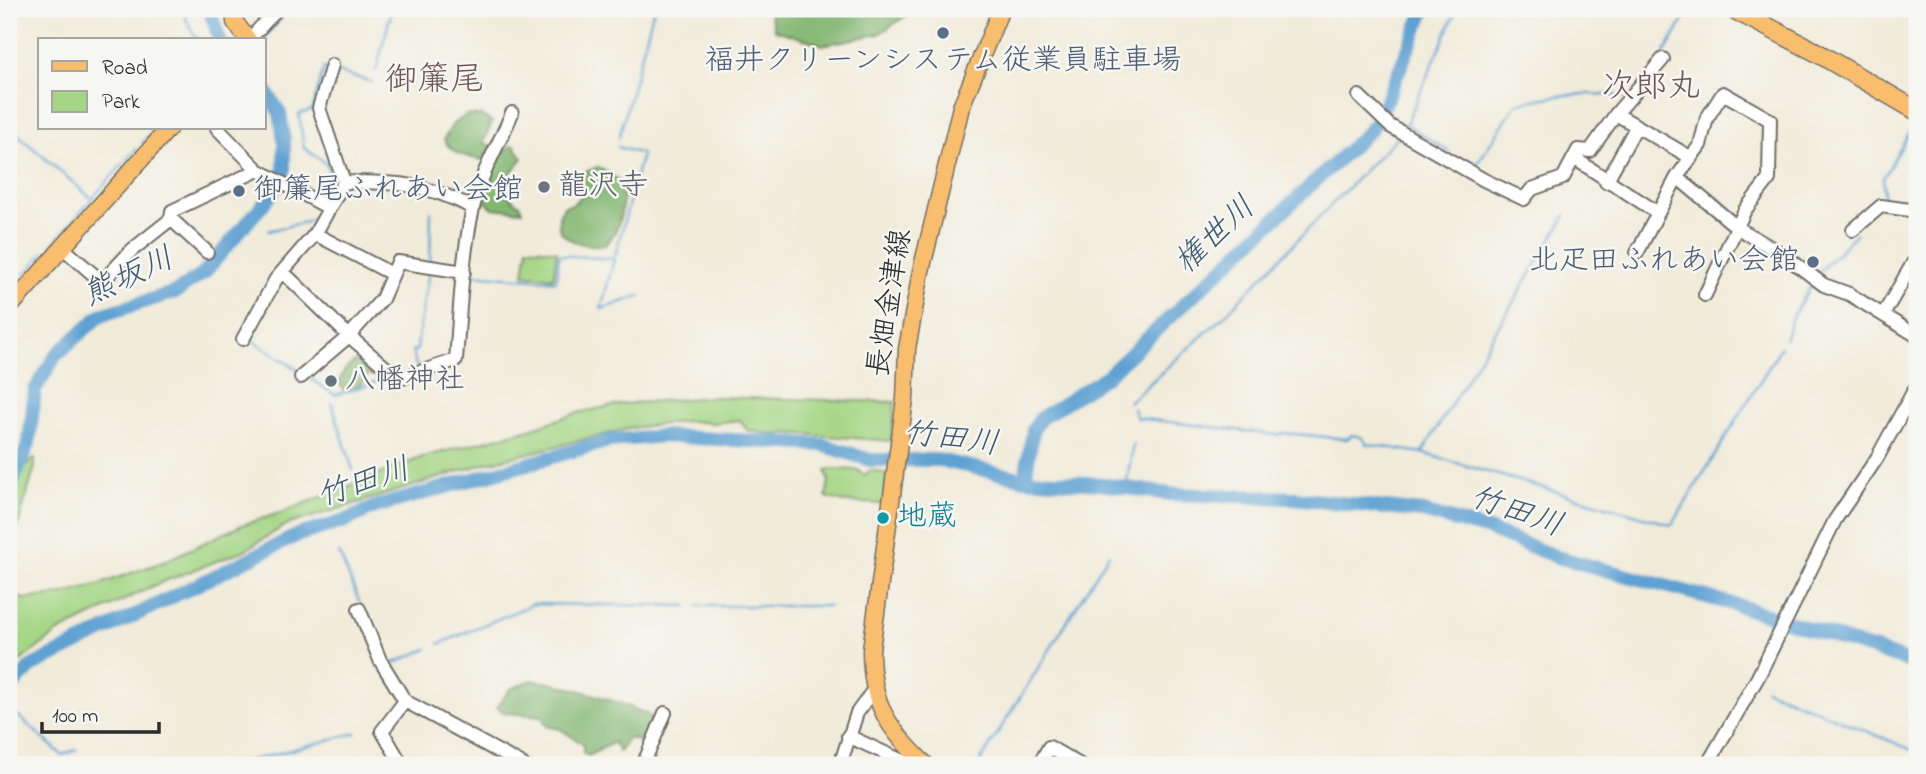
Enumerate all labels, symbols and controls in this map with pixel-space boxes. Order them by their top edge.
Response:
marker: 福井クリーンシステム従業員駐車場 [935,25,951,41]
legend [38,38,266,130]
place label: 福井クリーンシステム従業員駐車場 [704,40,1182,84]
text: Road [102,54,148,84]
district label: 御簾尾 [385,57,484,105]
district label: 次郎丸 [1602,64,1701,112]
text: Park [102,88,141,118]
place label: 龍沢寺 [558,165,648,209]
place label: 御簾尾ふれあい会館 [253,169,523,213]
marker: 龍沢寺 [536,179,552,195]
marker: 御簾尾ふれあい会館 [231,183,247,199]
water label: 権世川 [1165,186,1267,286]
street label: 長畑金津線 [858,225,924,381]
water label: 熊坂川 [76,236,182,320]
place label: 北疋田ふれあい会館 [1529,240,1799,284]
marker: 北疋田ふれあい会館 [1805,254,1821,270]
place label: 八幡神社 [345,359,465,403]
marker: 八幡神社 [323,373,339,389]
water label: 竹田川 [900,411,1002,469]
water label: 竹田川 [311,447,417,521]
water label: 竹田川 [1463,475,1569,551]
place label: 地蔵 [897,496,957,540]
marker: 地蔵 [875,510,891,526]
scale bar [42,690,159,734]
text: 100 m [52,702,98,732]

